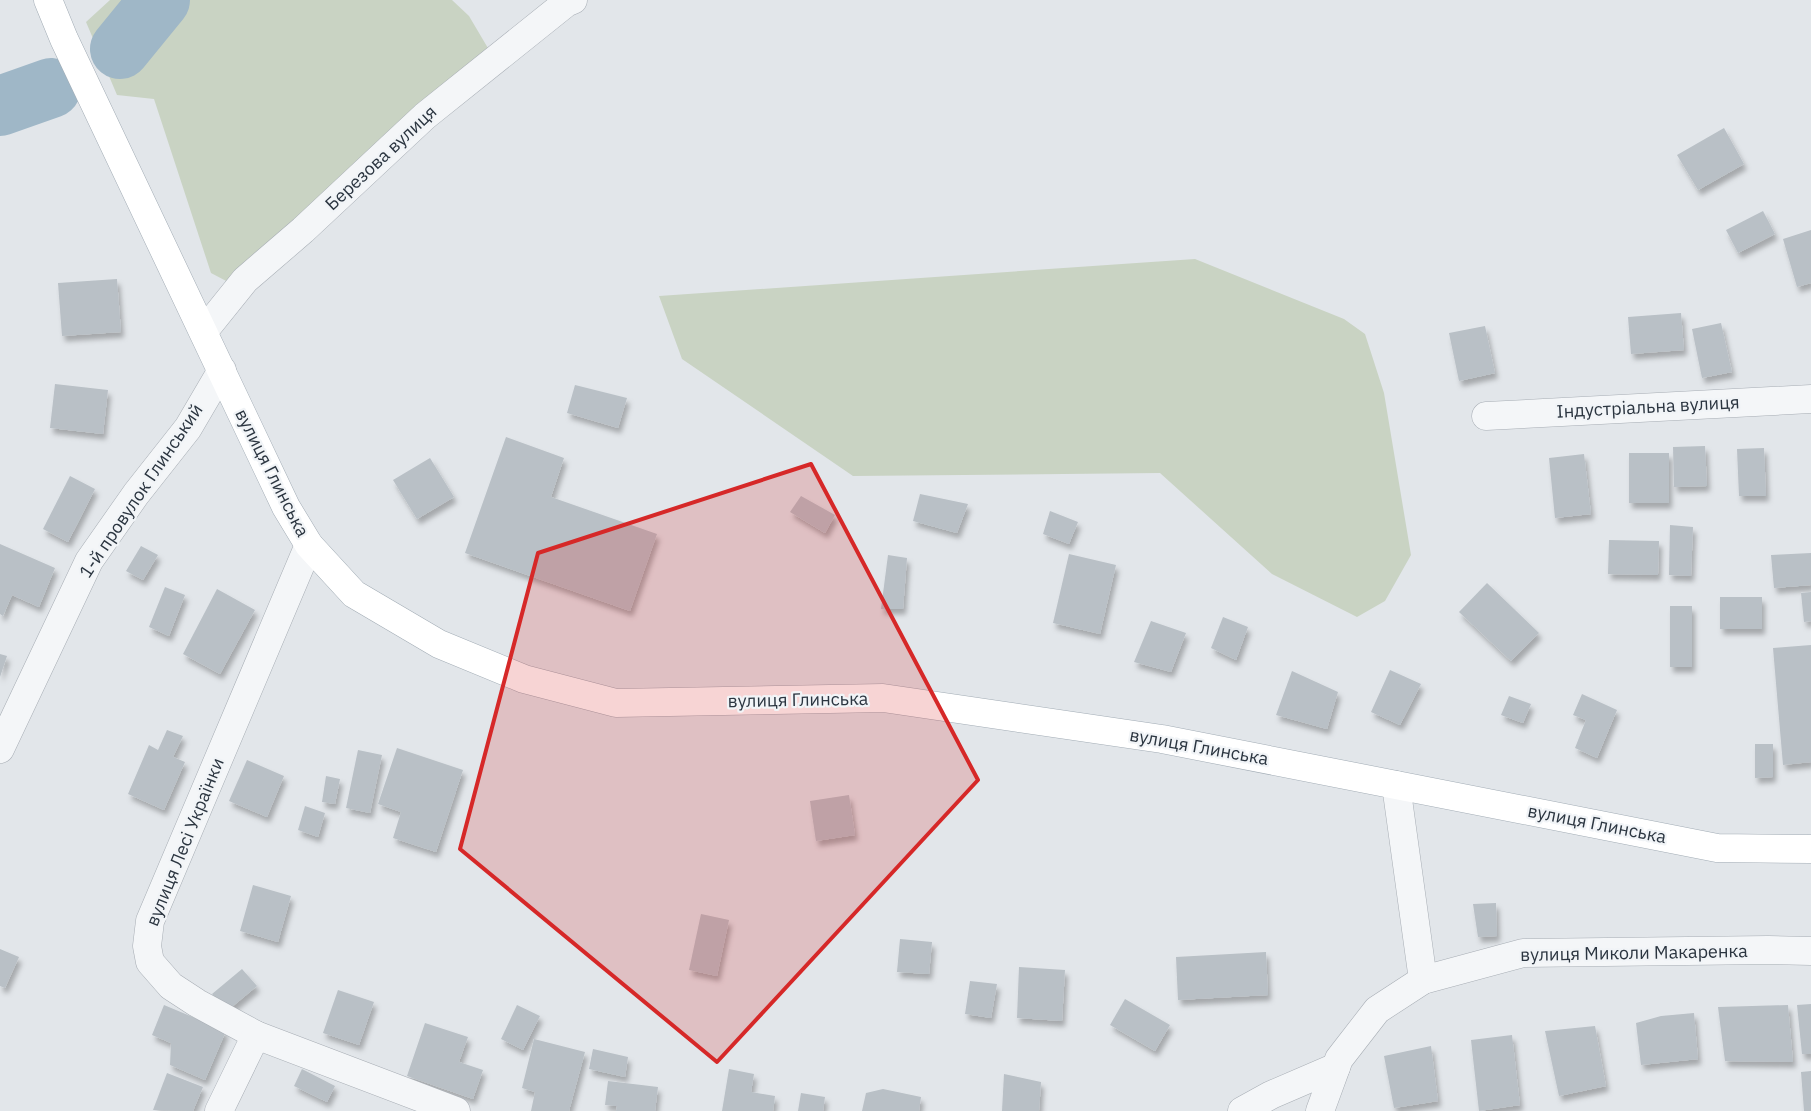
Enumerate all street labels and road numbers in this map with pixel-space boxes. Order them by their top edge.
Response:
street label: Березова вулиця [320,100,441,215]
street label: Індустріальна вулиця [1556,390,1740,423]
street label: 1-й провулок Глинський [74,399,207,582]
street label: вулиця Глинська [230,405,315,541]
street label: вулиця Глинська [727,687,869,712]
street label: вулиця Глинська [1128,723,1271,770]
street label: вулиця Лесі Українки [140,754,229,929]
street label: вулиця Глинська [1526,799,1669,848]
street label: вулиця Миколи Макаренка [1520,939,1748,966]

